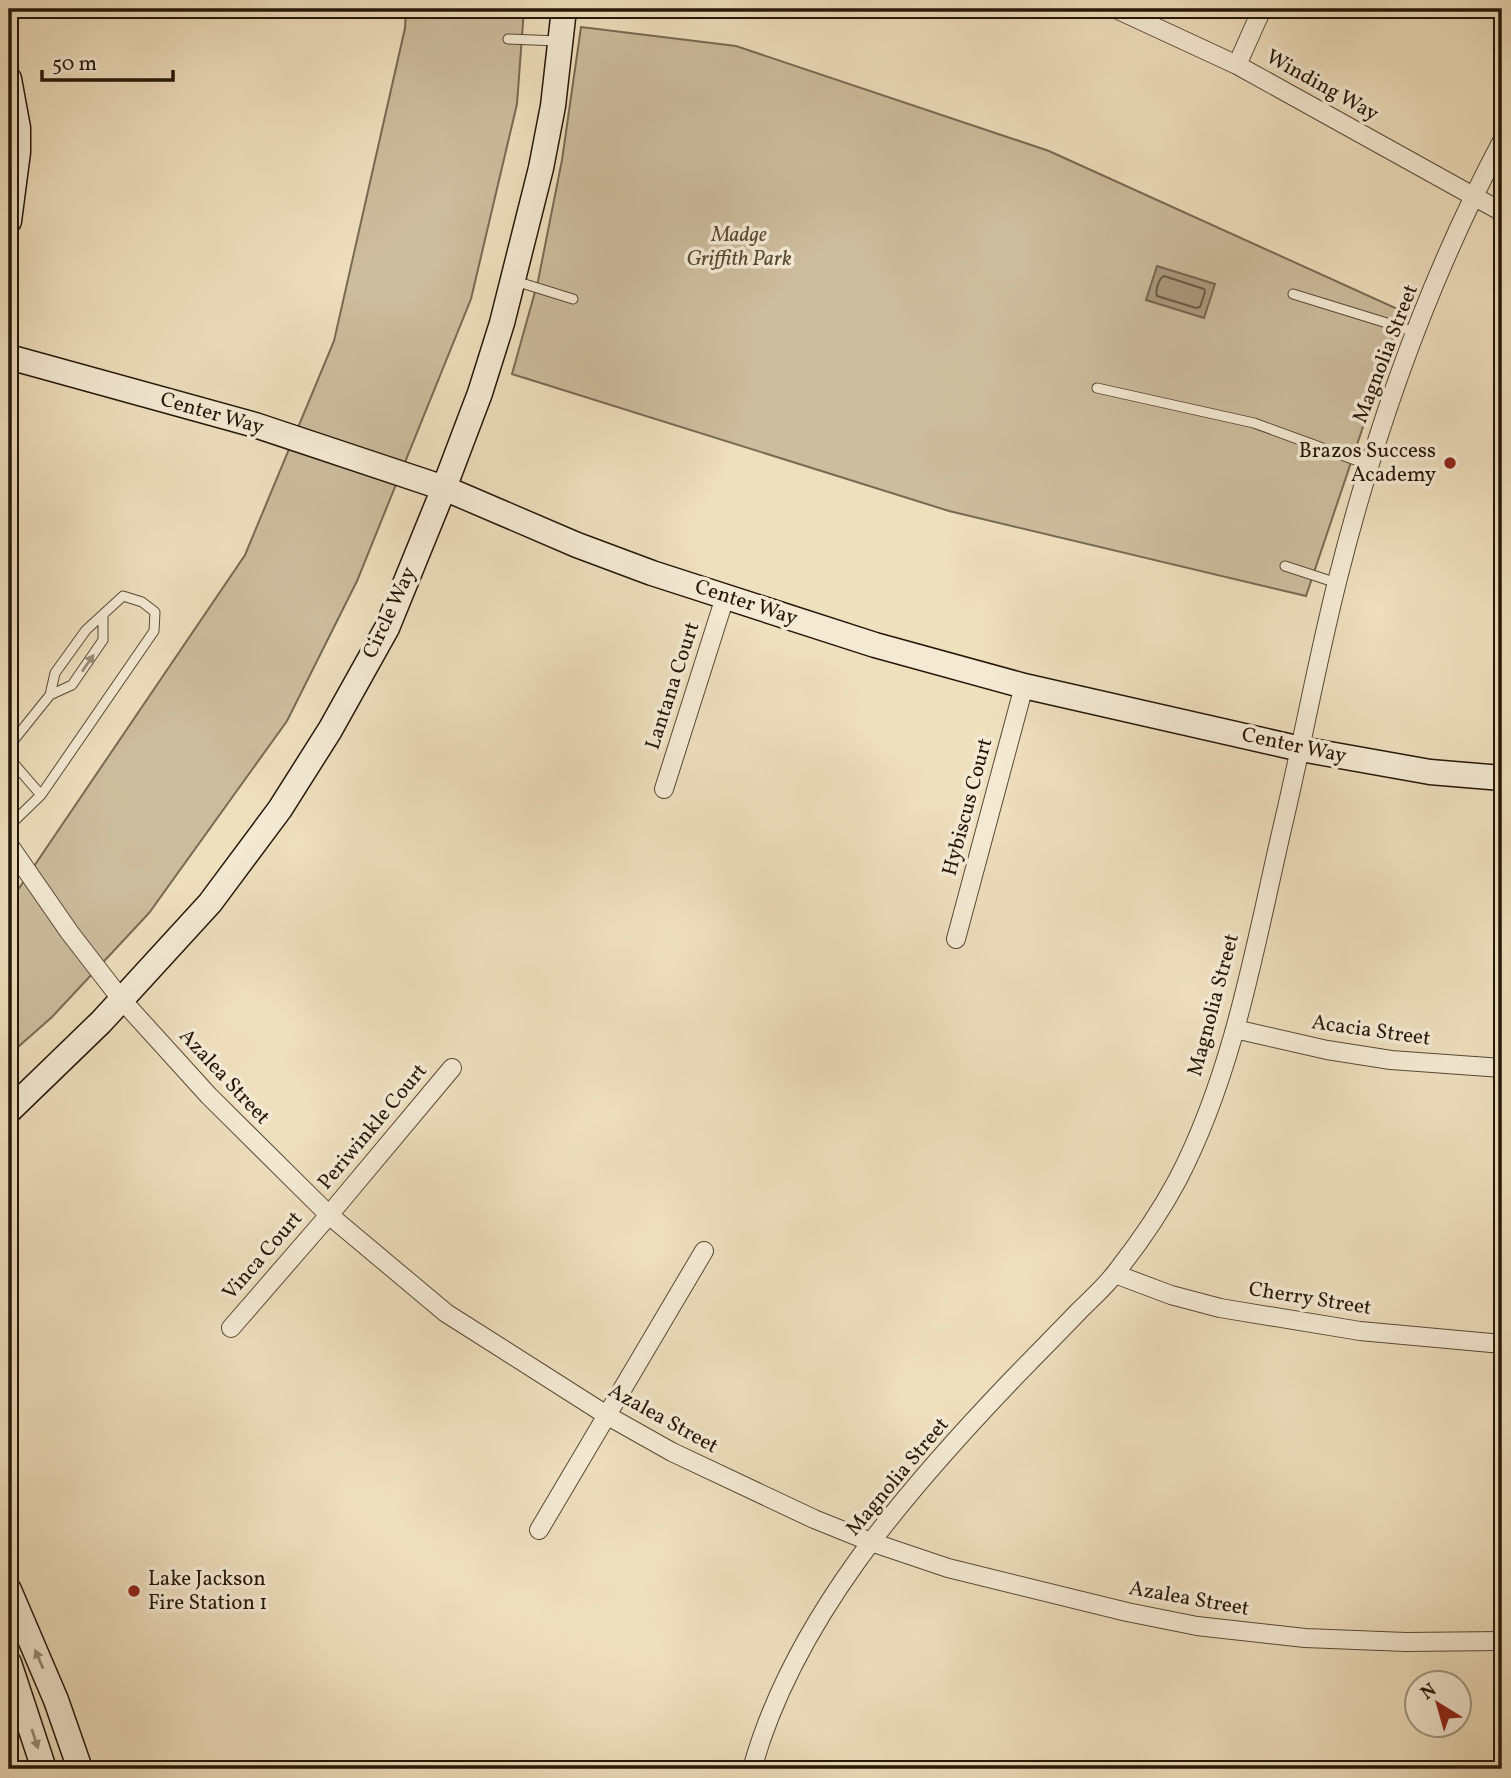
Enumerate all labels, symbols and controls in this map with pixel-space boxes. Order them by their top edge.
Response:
scale bar [42,38,173,82]
street label: Winding Way [1260,43,1384,129]
text: 50 m [52,50,97,79]
park label: Madge Griffith Park [686,221,792,274]
street label: Magnolia Street [1346,280,1426,428]
street label: Center Way [157,385,268,443]
place label: Brazos Success Academy [1299,437,1437,490]
marker: Brazos Success Academy [1442,455,1458,471]
street label: Circle Way [356,562,424,664]
street label: Center Way [691,573,802,633]
street label: Lantana Court [639,618,707,754]
one-way arrow [81,654,95,672]
street label: Center Way [1239,721,1350,771]
street label: Hybiscus Court [936,735,1000,879]
street label: Magnolia Street [1181,930,1247,1080]
street label: Acacia Street [1310,1008,1432,1054]
street label: Azalea Street [172,1023,276,1131]
street label: Periwinkle Court [312,1058,434,1196]
street label: Vinca Court [216,1205,310,1307]
street label: Cherry Street [1247,1275,1373,1323]
street label: Azalea Street [603,1377,723,1461]
street label: Magnolia Street [840,1412,956,1542]
place label: Lake Jackson Fire Station 1 [148,1565,267,1618]
street label: Azalea Street [1127,1574,1251,1624]
marker: Lake Jackson Fire Station 1 [126,1583,142,1599]
one-way arrow [33,1649,44,1670]
north arrow [1402,1670,1472,1740]
text: N [1416,1677,1442,1707]
one-way arrow [30,1729,40,1750]

